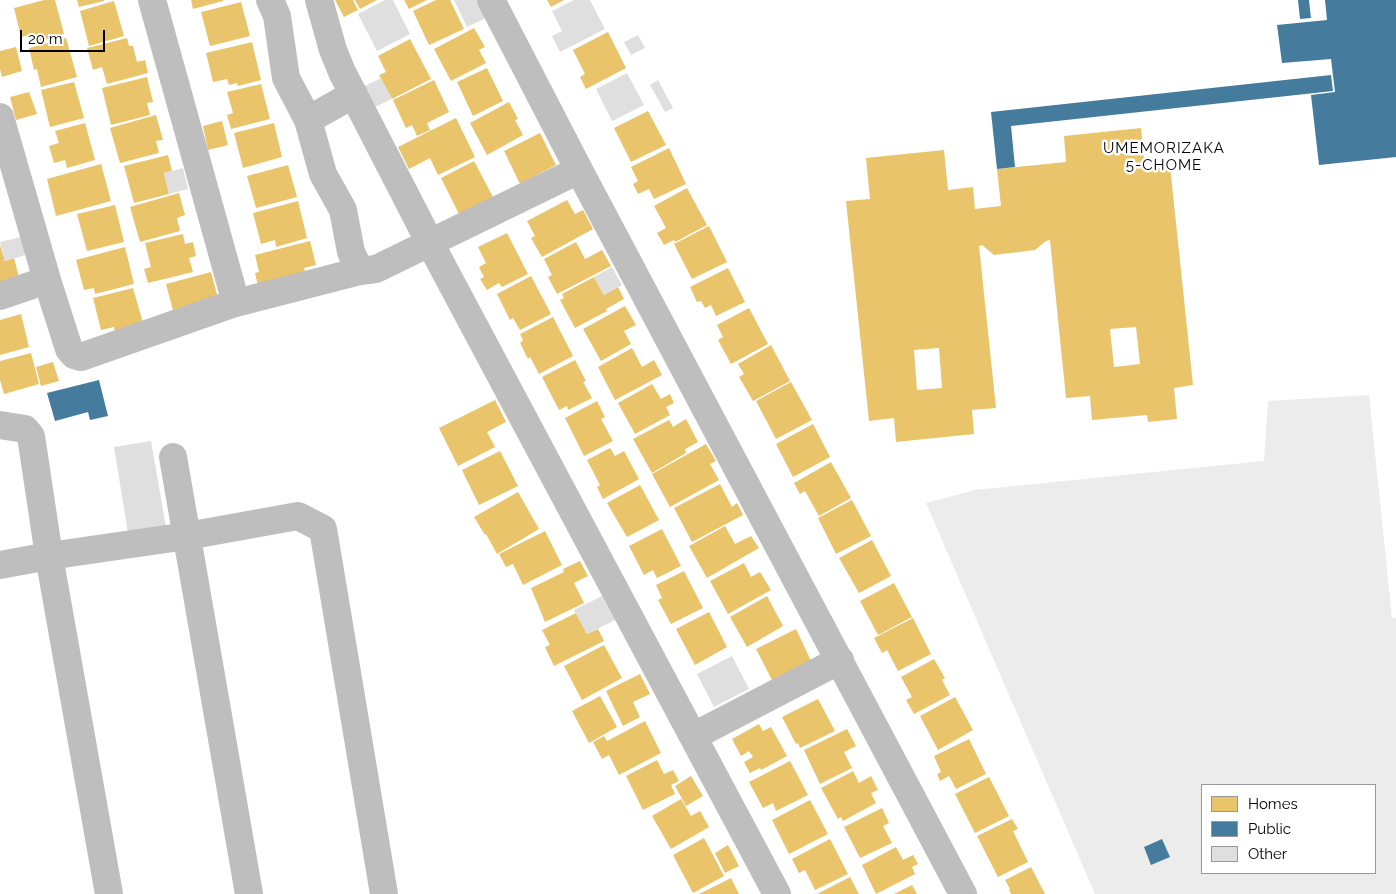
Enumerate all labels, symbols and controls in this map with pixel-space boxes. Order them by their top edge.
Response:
scale bar [22,20,108,52]
text: 20 m [28,30,63,48]
district label: UMEMORIZAKA 5-CHOME [1102,139,1226,174]
legend [1201,784,1376,874]
text: Homes [1248,795,1298,813]
text: Public [1248,820,1291,838]
text: Other [1248,845,1287,863]

